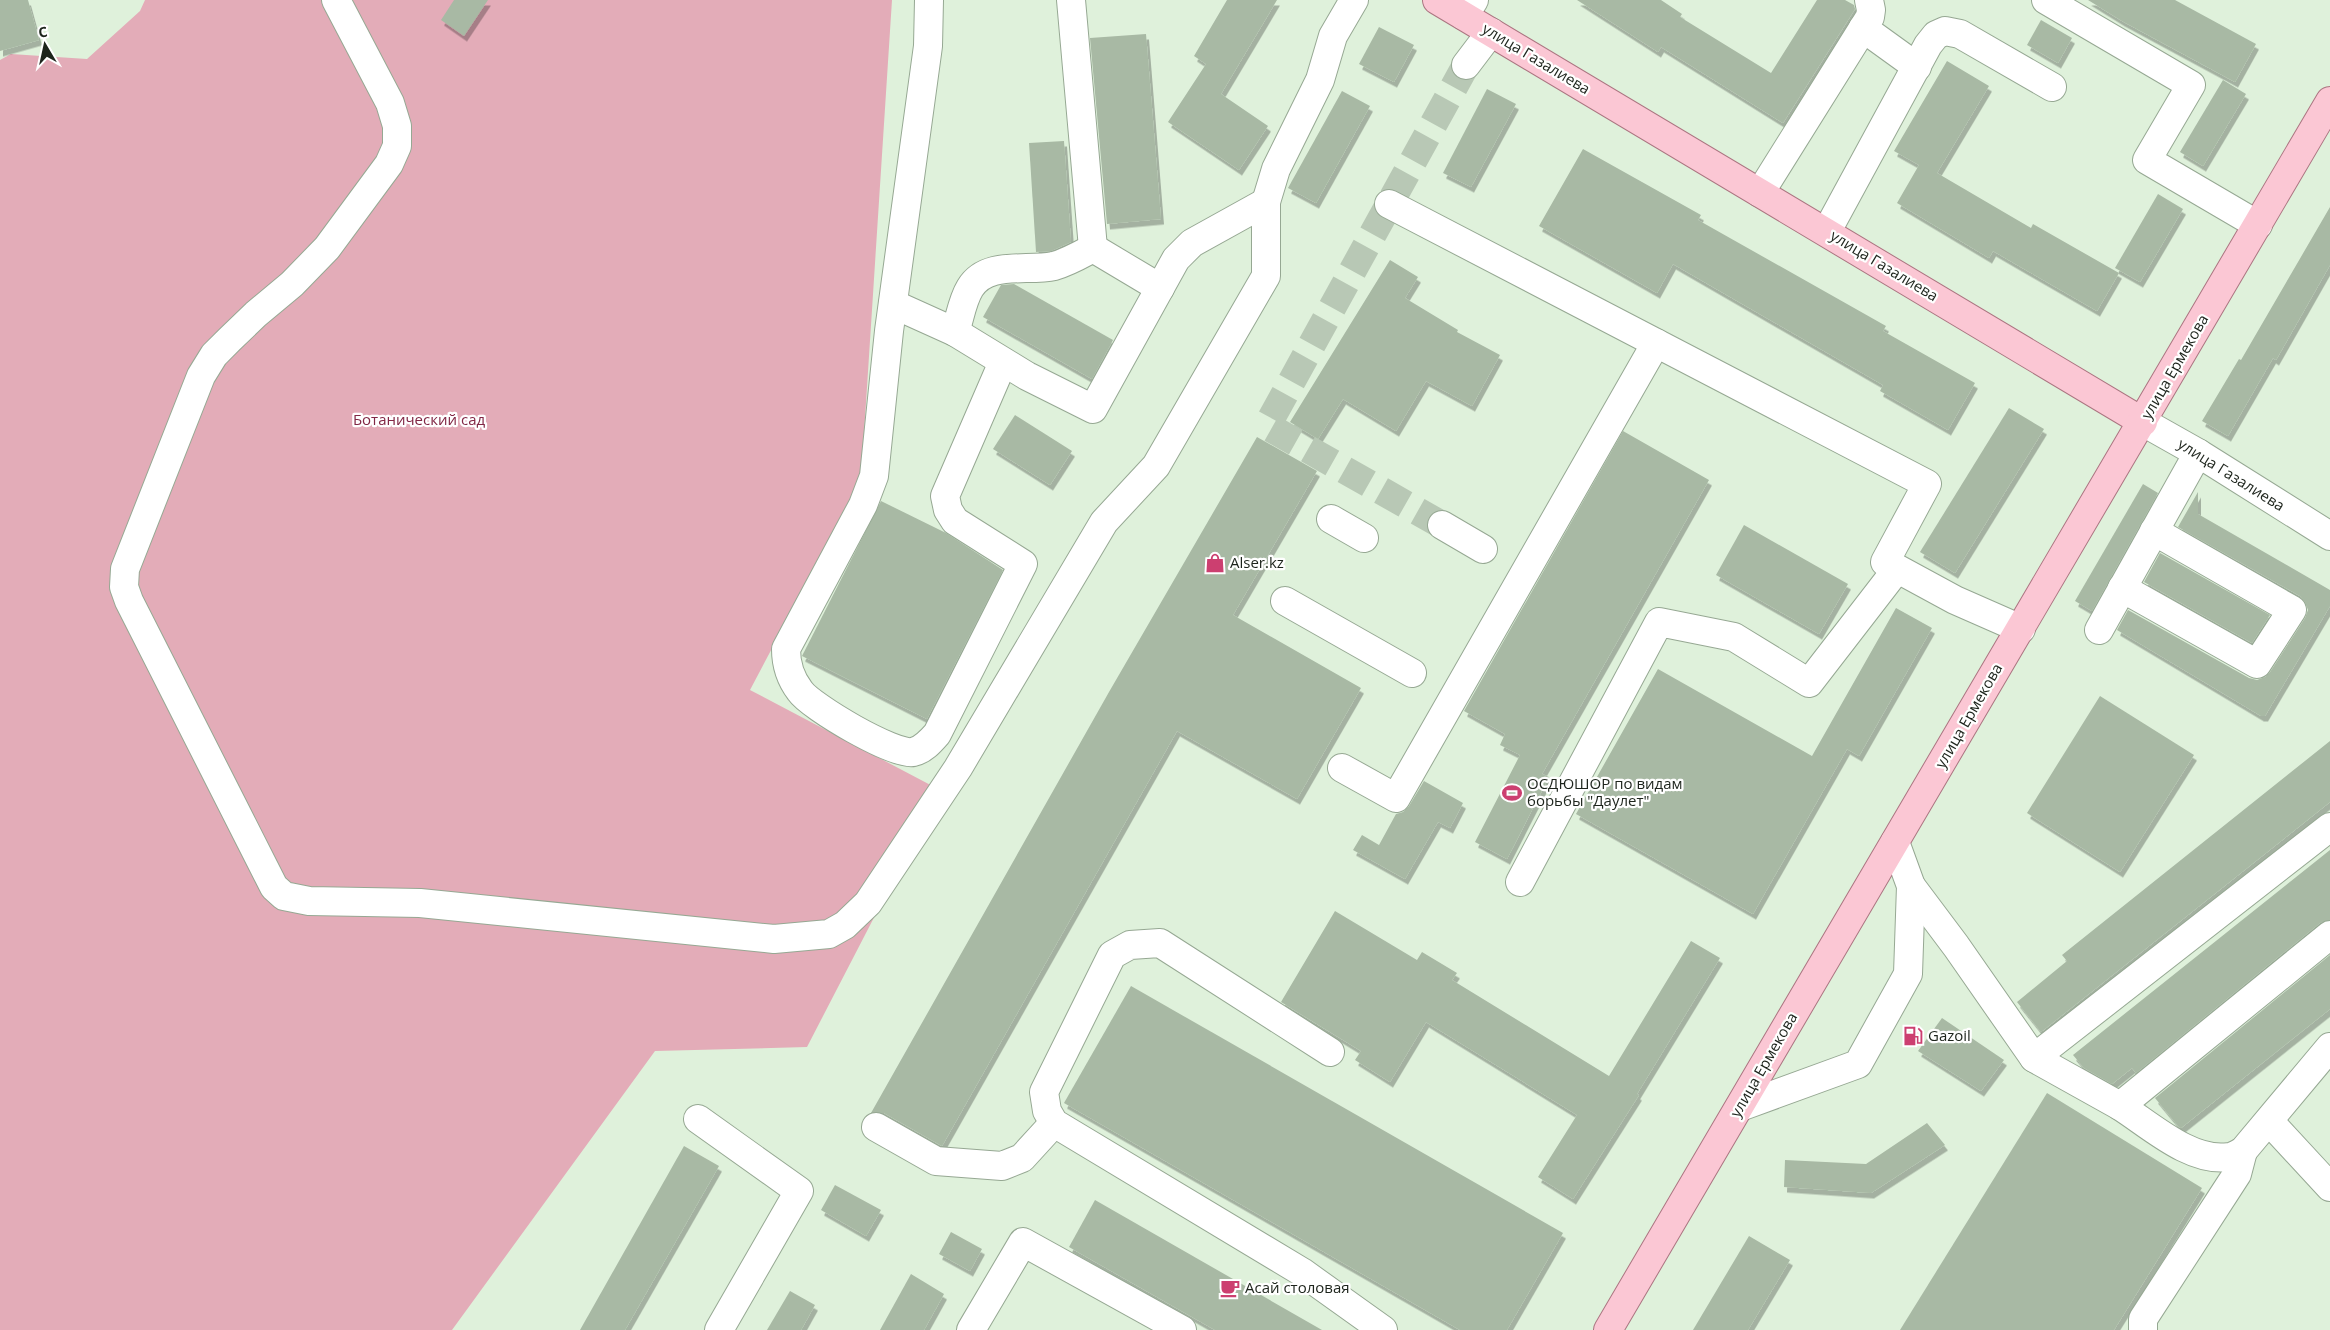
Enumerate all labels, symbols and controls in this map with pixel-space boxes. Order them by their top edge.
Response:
street label: улица Газалиева [1479,18,1594,98]
north arrow [20,20,70,70]
text: С [37,22,49,42]
street label: улица Газалиева [1827,225,1942,305]
street label: улица Ермекова [2136,310,2212,423]
park label: Ботанический сад [353,409,485,429]
street label: улица Газалиева [2174,433,2289,515]
shop icon: Alser.kz [1204,552,1226,574]
place label: Alser.kz [1230,552,1284,572]
street label: улица Ермекова [1930,659,2006,772]
place label: ОСДЮШОР по видам борьбы "Даулет" [1527,773,1683,810]
sports icon: ОСДЮШОР по видам борьбы "Даулет" [1501,782,1523,804]
street label: улица Ермекова [1725,1008,1801,1121]
fuel station icon: Gazoil [1902,1025,1924,1047]
place label: Gazoil [1928,1025,1971,1045]
cafe icon: Асай столовая [1219,1277,1241,1299]
place label: Асай столовая [1245,1277,1350,1297]

